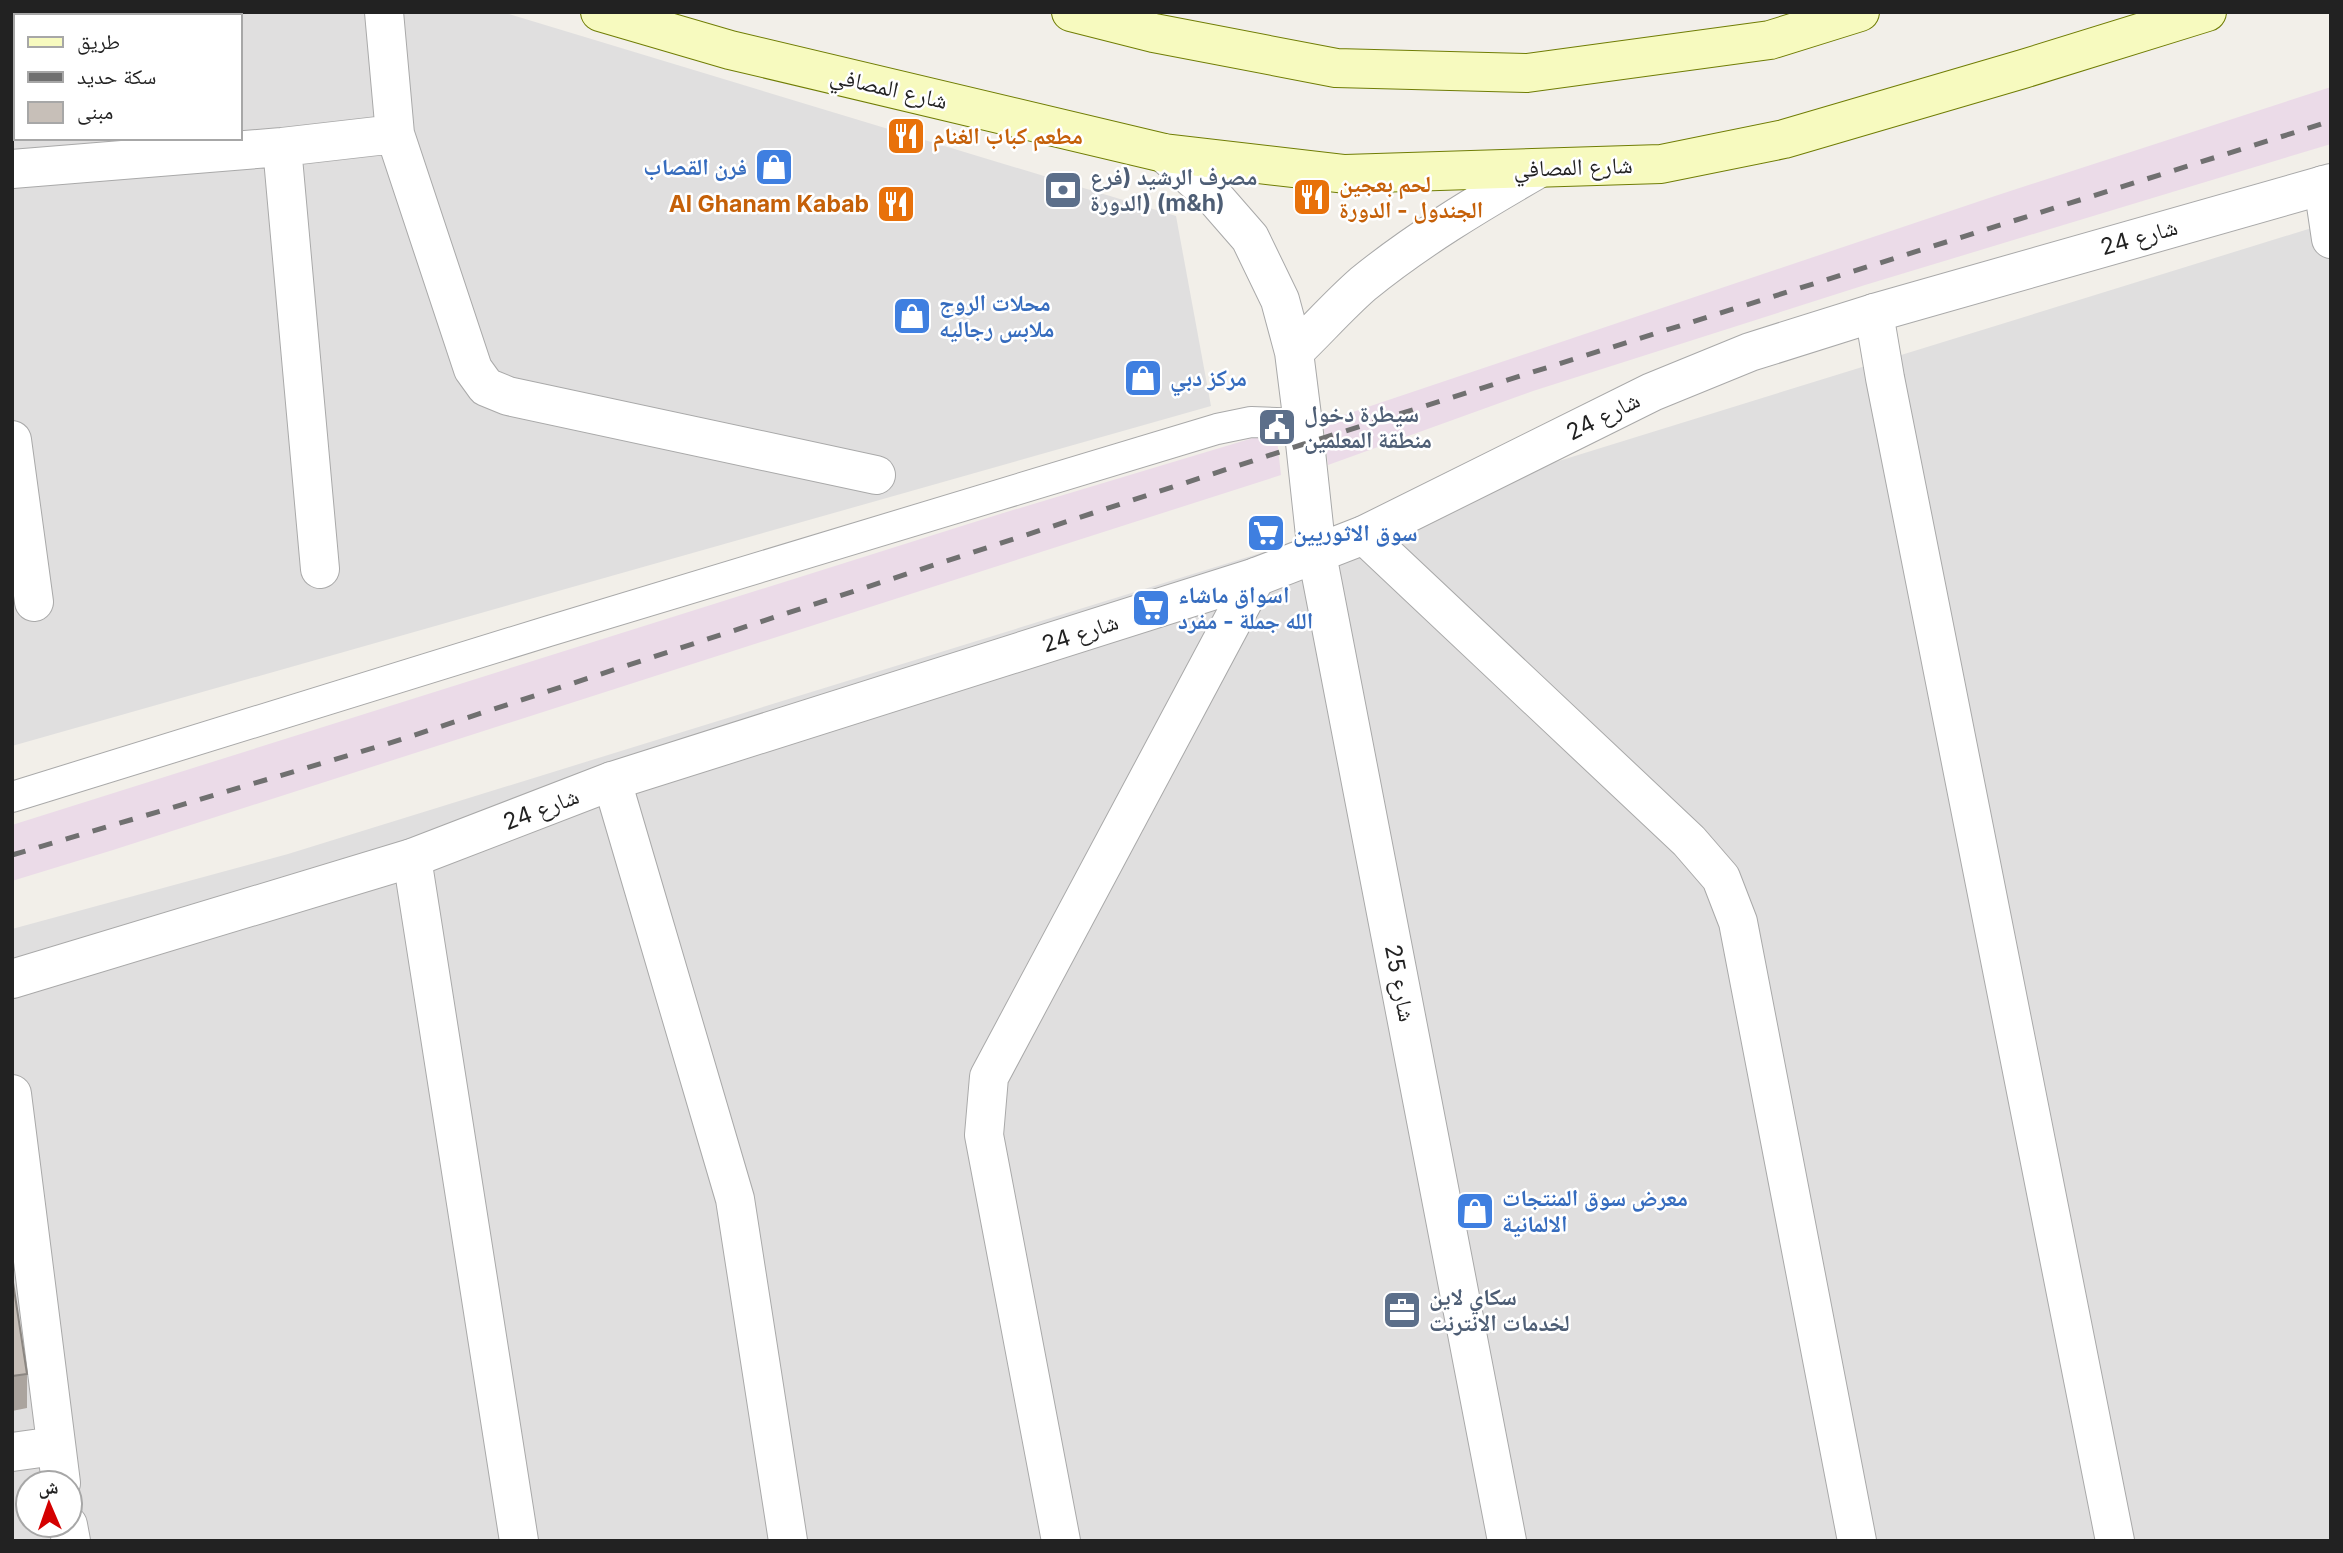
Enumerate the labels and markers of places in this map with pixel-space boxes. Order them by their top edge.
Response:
restaurant icon: مطعم كباب الغنام [885,115,927,157]
place label: مطعم كباب الغنام [933,122,1083,152]
shop icon: فرن القصاب [753,146,795,188]
place label: فرن القصاب [643,153,747,181]
place label: مصرف الرشيد (فرع الدورة) (m&h) [1090,163,1257,217]
bank icon: مصرف الرشيد (فرع الدورة) (m&h) [1042,169,1084,211]
place label: لحم بعجين الجندول - الدورة [1339,170,1483,224]
restaurant icon: لحم بعجين الجندول - الدورة [1291,176,1333,218]
restaurant icon: Al Ghanam Kabab [875,183,917,225]
place label: Al Ghanam Kabab [669,190,869,218]
place label: محلات الروج ملابس رجاليه [939,289,1054,343]
shop icon: محلات الروج ملابس رجاليه [891,295,933,337]
shop icon: مركز دبي [1122,357,1164,399]
place label: مركز دبي [1170,364,1247,397]
place label: سيطرة دخول منطقة المعلمين [1304,400,1432,454]
public building icon: سيطرة دخول منطقة المعلمين [1256,406,1298,448]
supermarket icon: سوق الاثوريين [1245,512,1287,554]
place label: سوق الاثوريين [1293,519,1418,547]
place label: اسواق ماشاء الله جملة - مفرد [1178,581,1313,635]
supermarket icon: اسواق ماشاء الله جملة - مفرد [1130,587,1172,629]
place label: معرض سوق المنتجات الالمانية [1502,1184,1688,1238]
shop icon: معرض سوق المنتجات الالمانية [1454,1190,1496,1232]
place label: سكاي لاين لخدمات الانترنت [1429,1283,1570,1337]
office icon: سكاي لاين لخدمات الانترنت [1381,1289,1423,1331]

